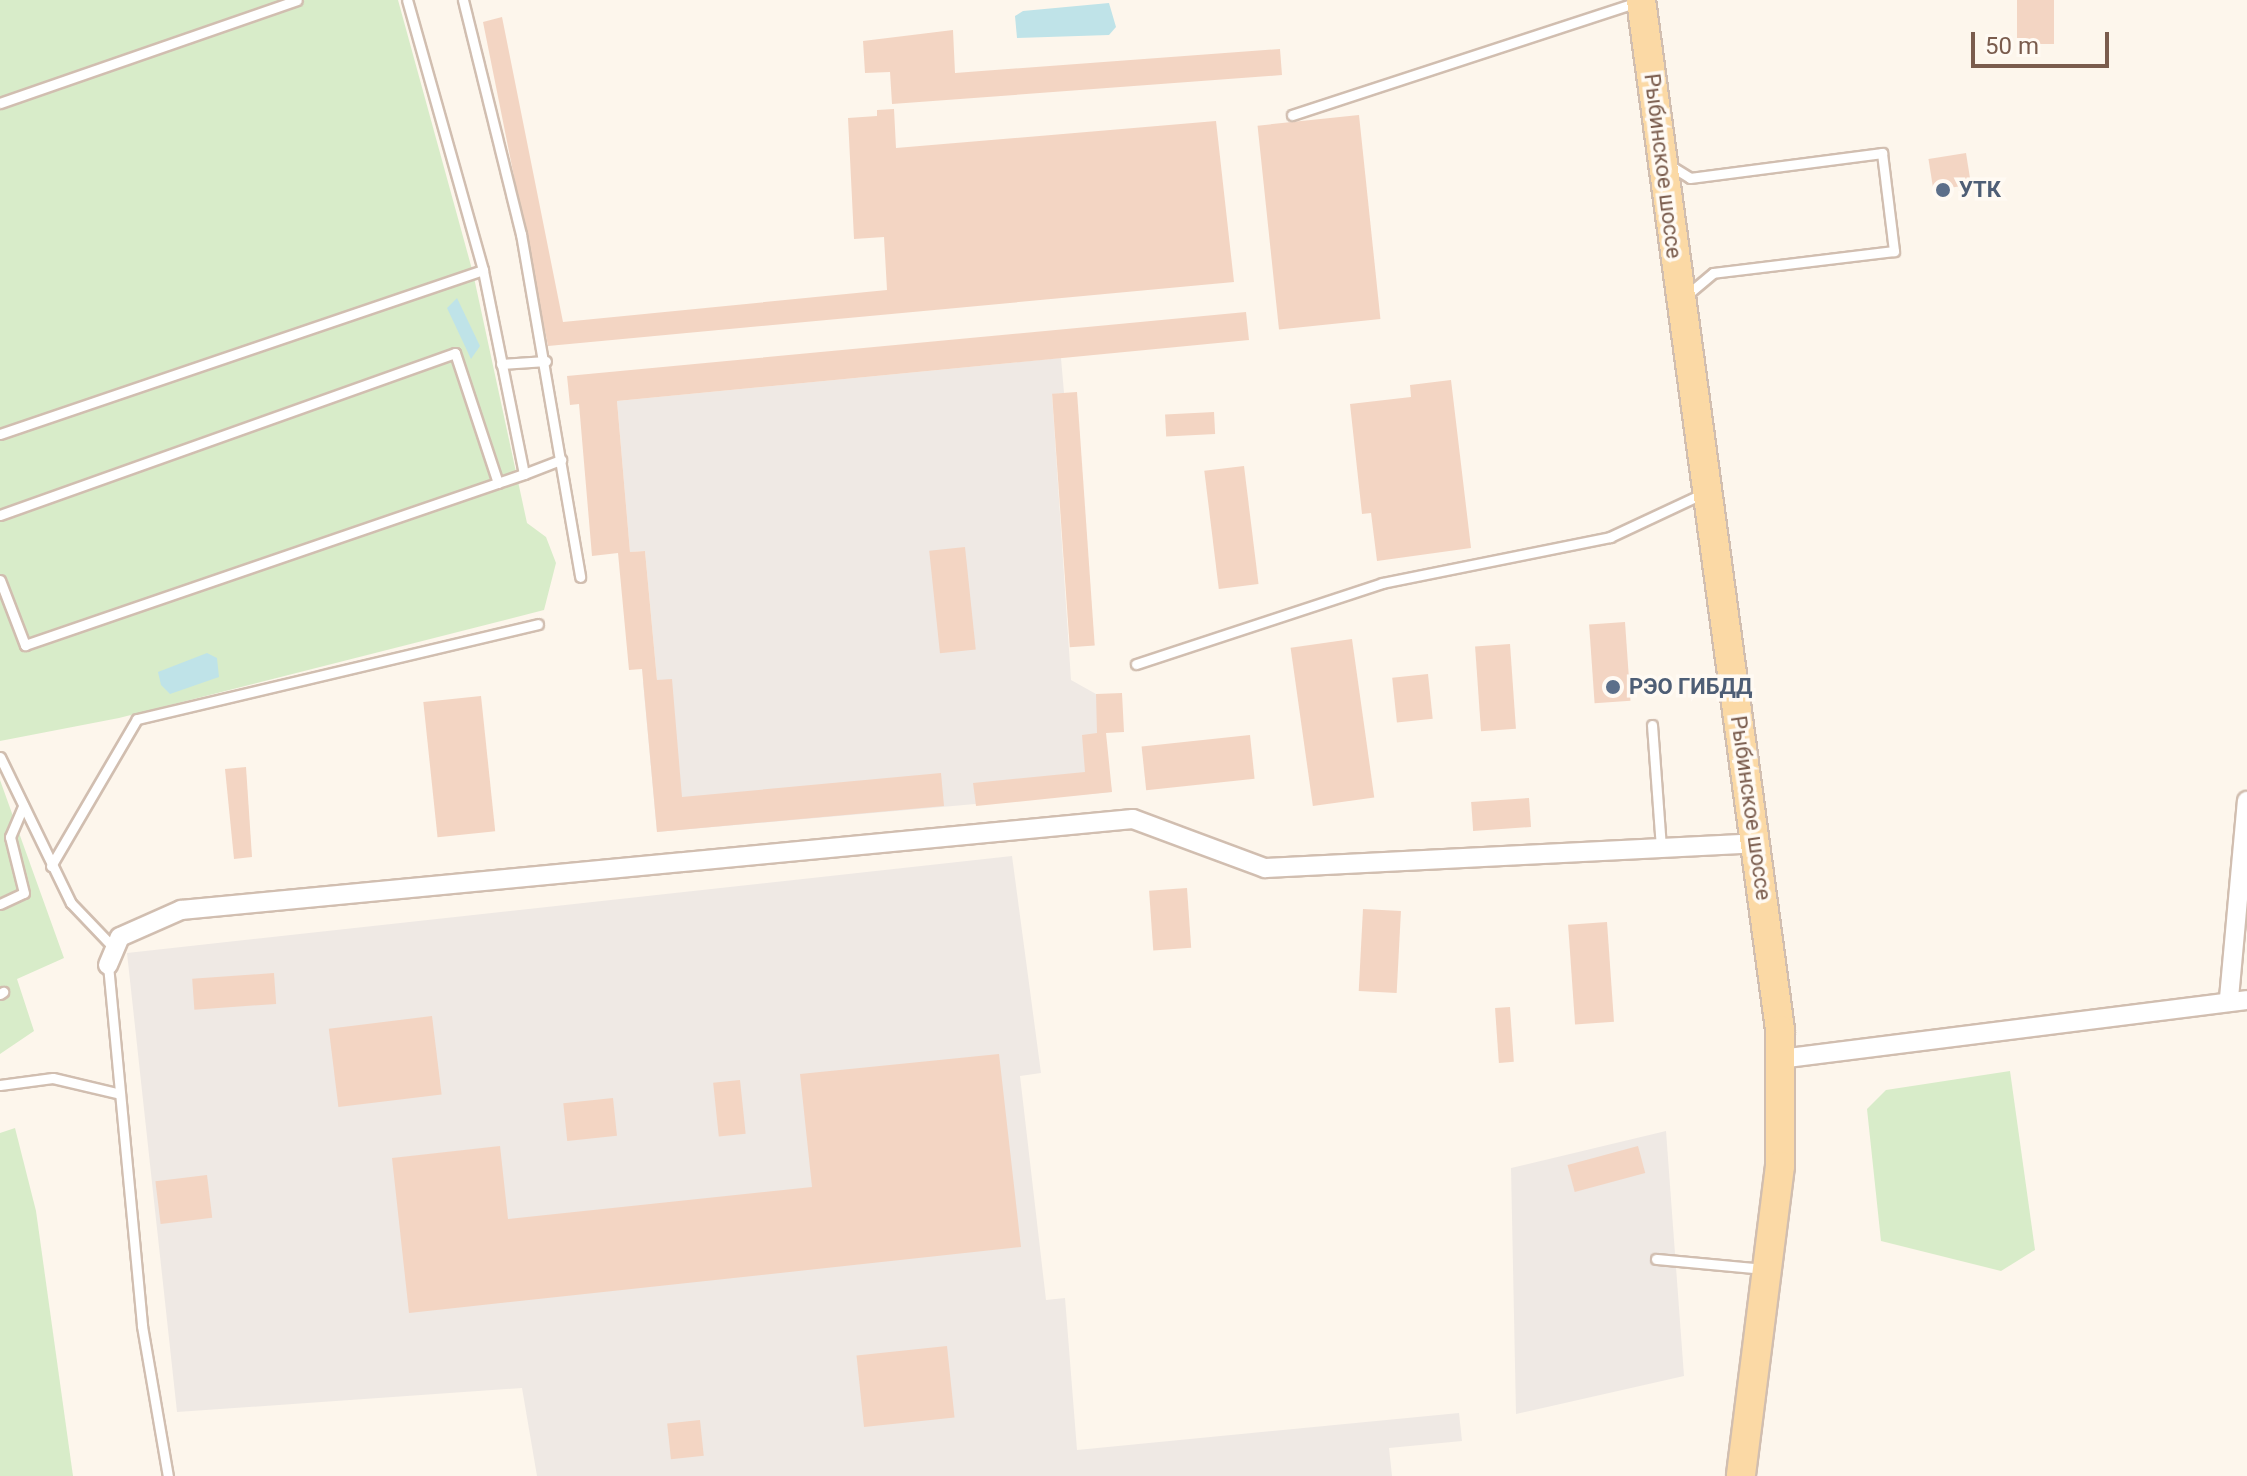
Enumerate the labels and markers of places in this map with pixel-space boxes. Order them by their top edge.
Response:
place label: УТК [1959,177,2001,203]
marker: УТК [1934,181,1952,199]
place label: РЭО ГИБДД [1629,674,1753,700]
marker: РЭО ГИБДД [1604,678,1622,696]

